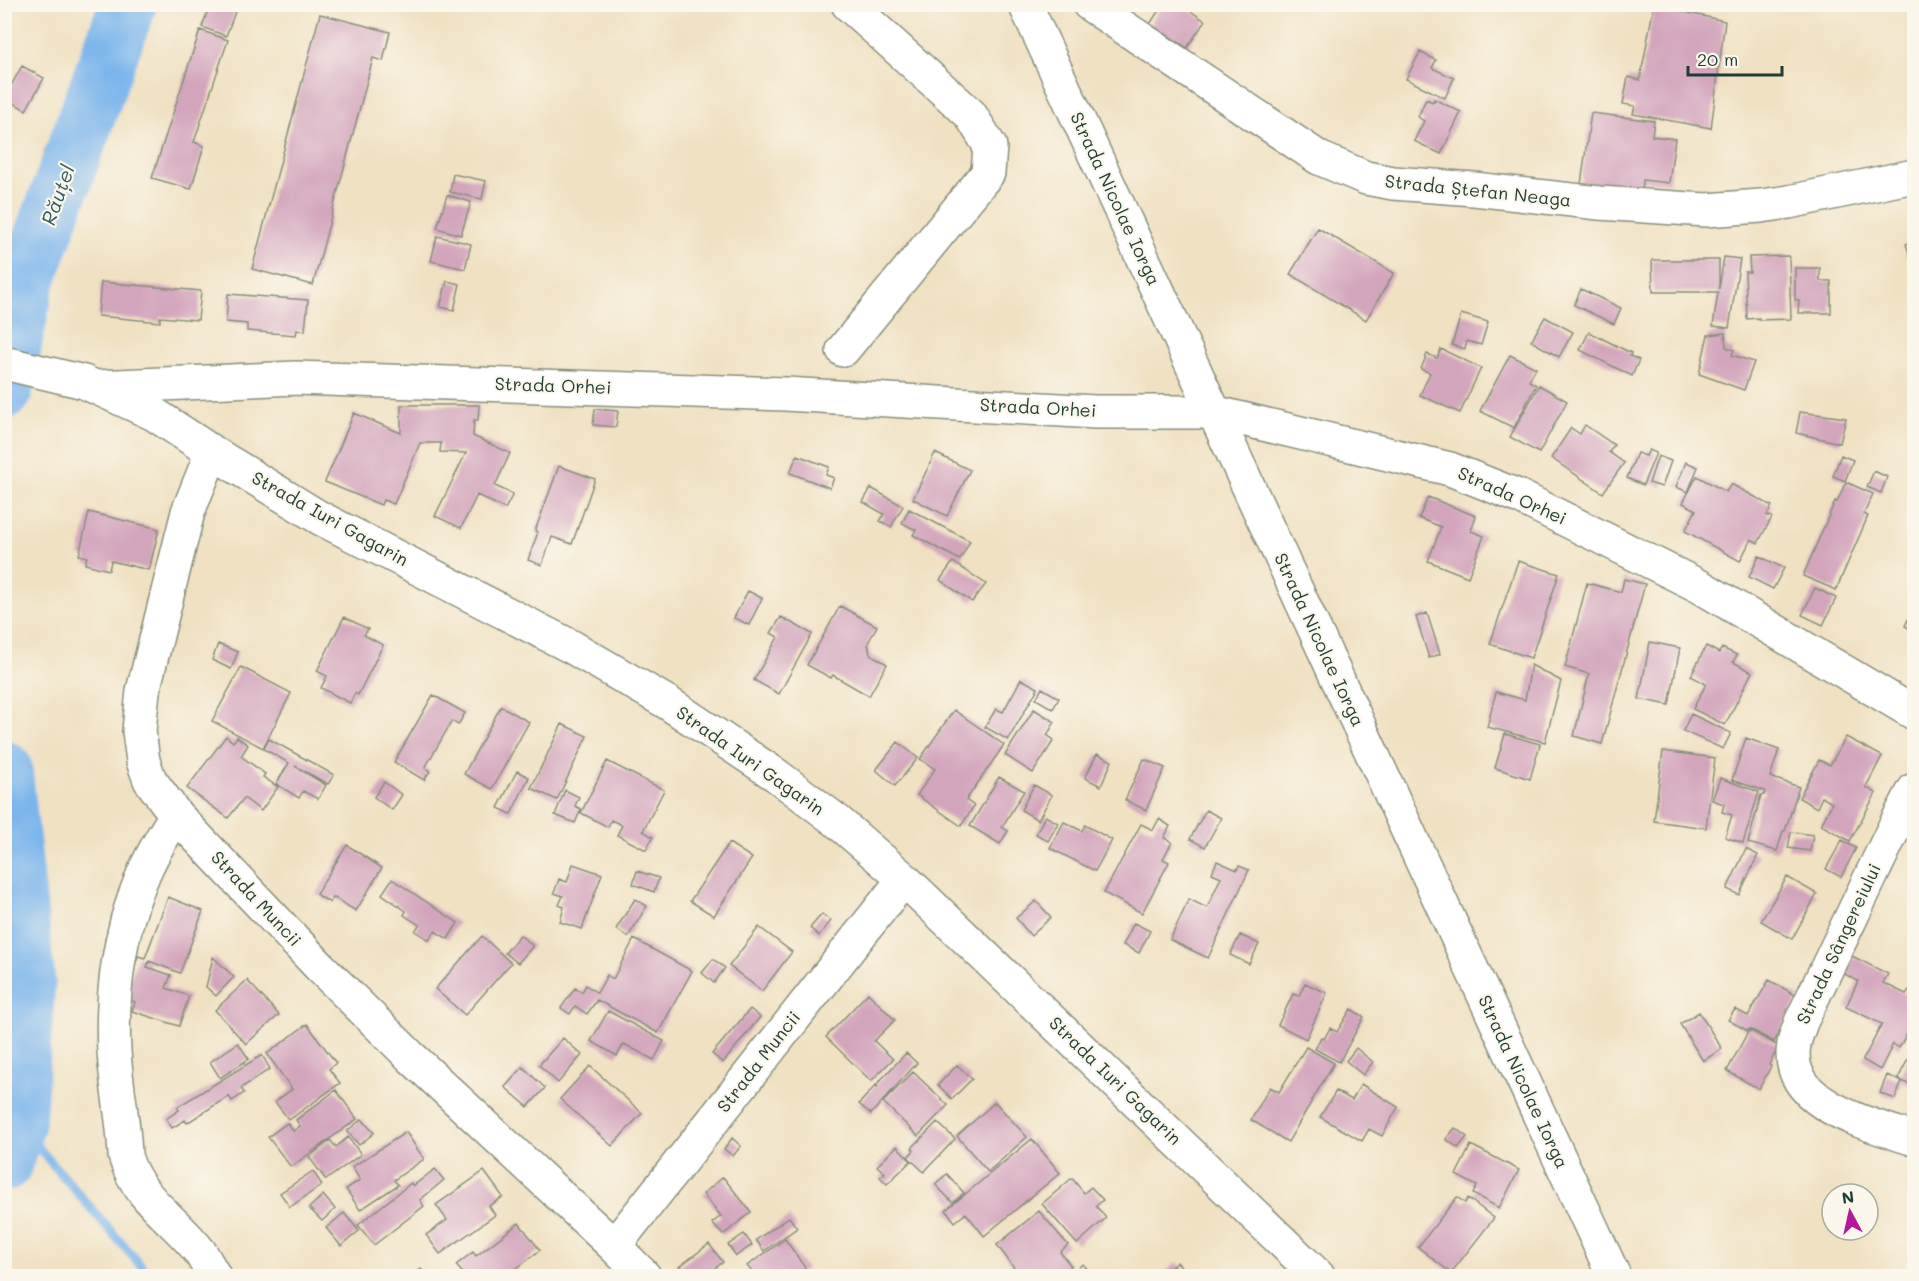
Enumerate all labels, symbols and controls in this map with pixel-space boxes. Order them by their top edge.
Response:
scale bar [1688,39,1782,77]
text: 20 m [1697,47,1738,71]
street label: Strada Nicolae Iorga [1065,108,1167,289]
water label: Răuțel [34,161,81,229]
street label: Strada Ștefan Neaga [1384,168,1572,212]
street label: Strada Orhei [494,371,612,399]
street label: Strada Orhei [979,392,1097,422]
street label: Strada Orhei [1454,460,1571,530]
street label: Strada Iuri Gagarin [248,465,413,571]
street label: Strada Nicolae Iorga [1269,549,1371,730]
street label: Strada Iuri Gagarin [672,700,829,820]
street label: Strada Muncii [206,845,307,951]
street label: Strada Sângereiului [1790,859,1886,1028]
street label: Strada Nicolae Iorga [1473,991,1575,1172]
street label: Strada Muncii [711,1006,805,1117]
street label: Strada Iuri Gagarin [1044,1011,1187,1150]
north arrow [1820,1182,1880,1242]
text: N [1840,1185,1855,1208]

